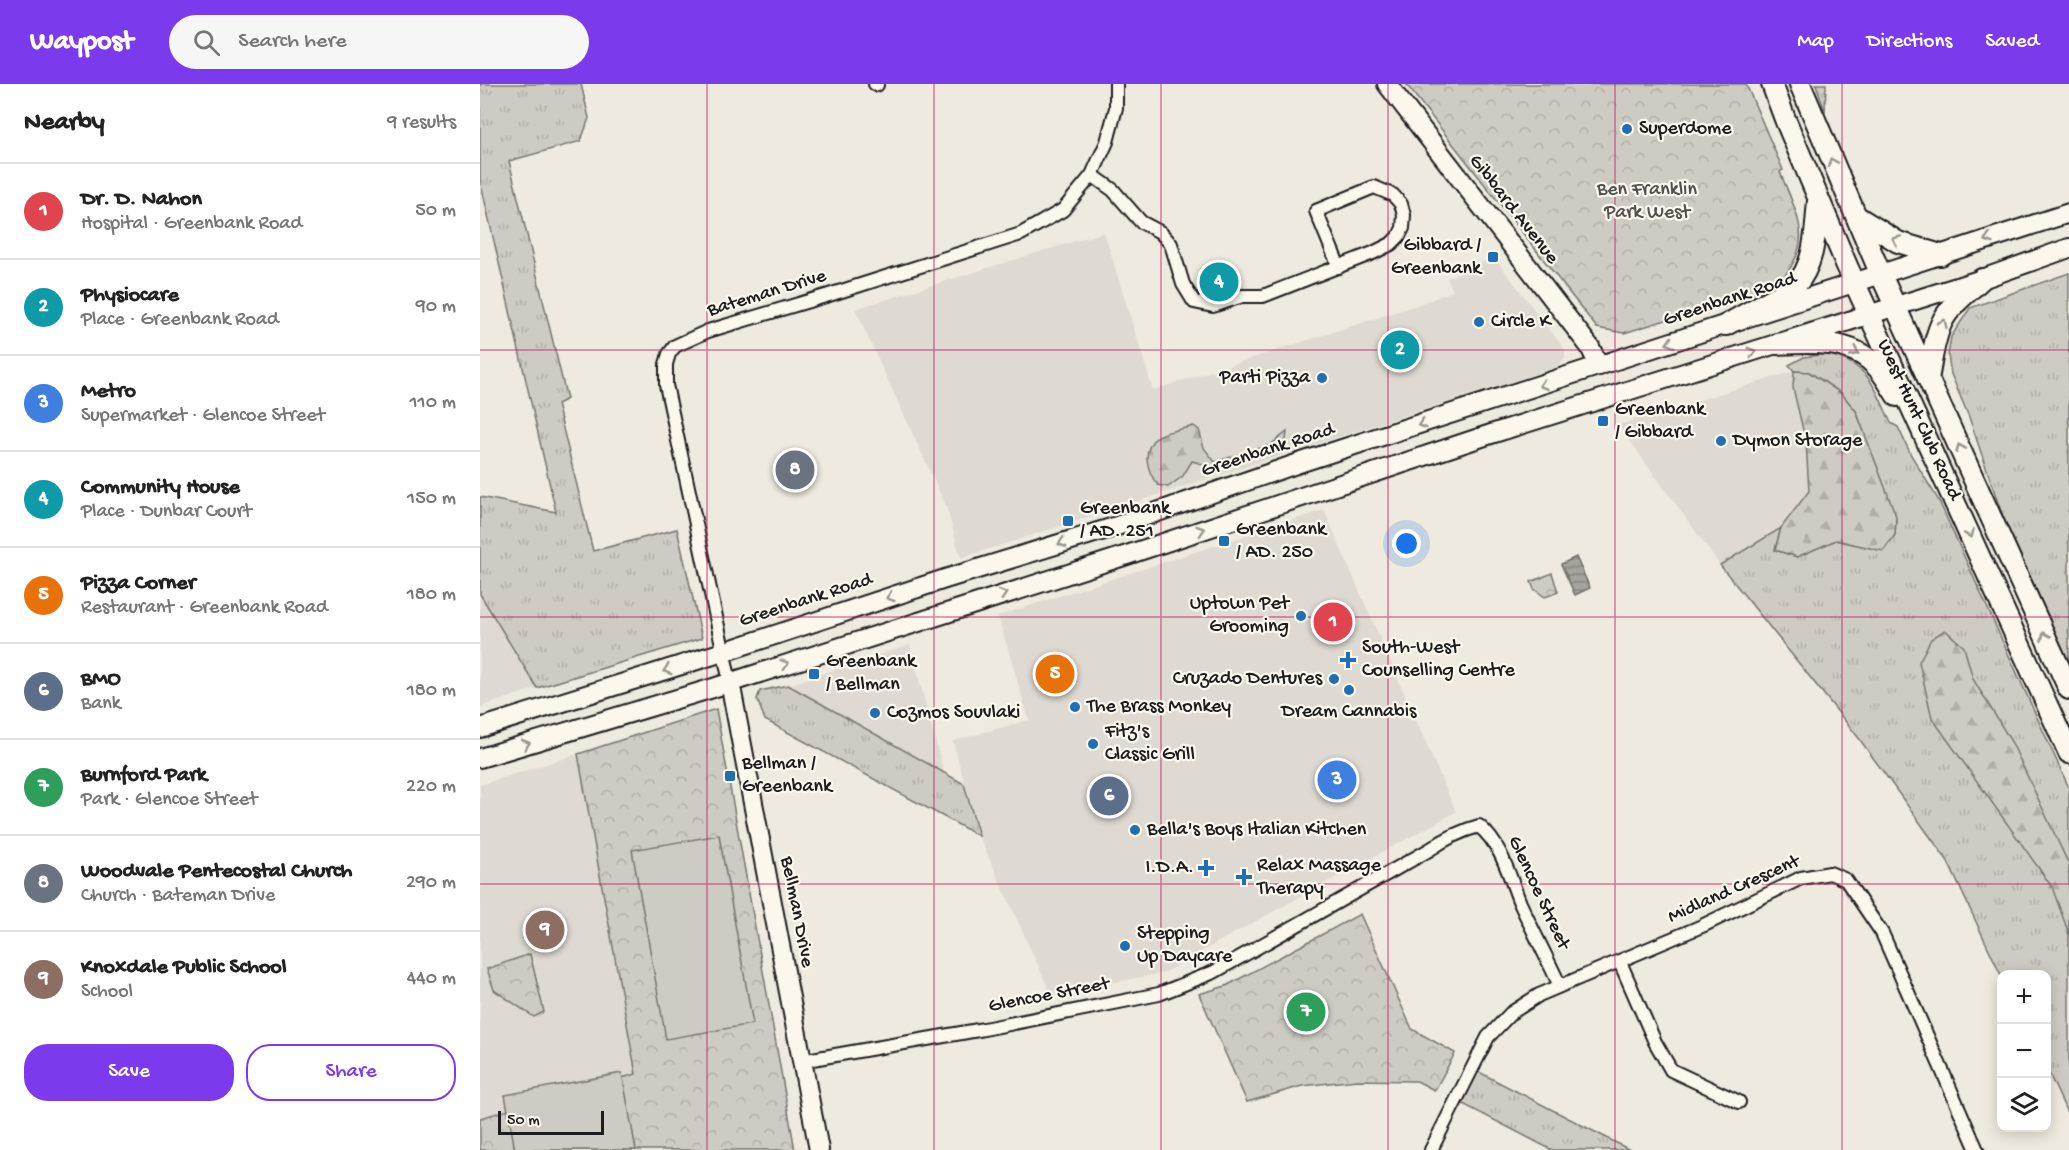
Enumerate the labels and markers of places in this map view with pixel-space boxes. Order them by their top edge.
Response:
place label: Superdome [1639,118,1732,141]
marker: Superdome [1620,122,1634,136]
place label: Gibbard / Greenbank [1391,235,1483,281]
marker: Gibbard / Greenbank [1486,250,1500,264]
pin: 4 [1200,260,1238,304]
place label: Circle K [1491,311,1553,334]
marker: Circle K [1472,315,1486,329]
pin: 2 [1380,328,1420,372]
place label: Parti Pizza [1218,367,1311,390]
marker: Parti Pizza [1315,371,1329,385]
place label: Greenbank / Gibbard [1615,399,1707,445]
marker: Greenbank / Gibbard [1596,414,1610,428]
place label: Dymon Storage [1731,430,1863,453]
marker: Dymon Storage [1714,434,1728,448]
pin: 8 [776,448,814,492]
place label: Greenbank / AD. 251 [1080,498,1172,544]
marker: Greenbank / AD. 251 [1061,514,1075,528]
place label: Greenbank / AD. 250 [1236,519,1328,565]
marker: Greenbank / AD. 250 [1217,534,1231,548]
place label: Uptown Pet Grooming [1190,593,1291,639]
pin: 1 [1314,600,1352,644]
marker: Uptown Pet Grooming [1294,609,1308,623]
place label: South-West Counselling Centre [1362,637,1515,683]
place label: Greenbank / Bellman [826,651,918,697]
marker: South-West Counselling Centre [1339,651,1357,669]
pin: 5 [1036,652,1074,696]
marker: Greenbank / Bellman [807,667,821,681]
place label: Cruzado Dentures [1173,668,1323,691]
marker: Cruzado Dentures [1327,672,1341,686]
marker: Dream Cannabis [1342,683,1356,697]
place label: The Brass Monkey [1086,696,1231,719]
marker: The Brass Monkey [1068,700,1082,714]
place label: Dream Cannabis [1280,701,1417,724]
place label: Cozmos Souvlaki [887,702,1020,725]
marker: Cozmos Souvlaki [868,706,882,720]
place label: Fitz's Classic Grill [1104,721,1195,767]
marker: Fitz's Classic Grill [1086,737,1100,751]
place label: Bellman / Greenbank [741,753,834,799]
pin: 3 [1318,758,1356,802]
marker: Bellman / Greenbank [723,769,737,783]
pin: 6 [1090,774,1128,818]
place label: Bella's Boys Italian Kitchen [1146,819,1367,842]
marker: Bella's Boys Italian Kitchen [1128,823,1142,837]
place label: Relax Massage Therapy [1256,855,1382,901]
place label: I.D.A. [1146,857,1194,880]
marker: I.D.A. [1199,861,1213,875]
marker: Relax Massage Therapy [1235,868,1253,886]
pin: 9 [526,908,564,952]
place label: Stepping Up Daycare [1137,923,1233,969]
marker: Stepping Up Daycare [1118,939,1132,953]
pin: 7 [1286,990,1326,1034]

